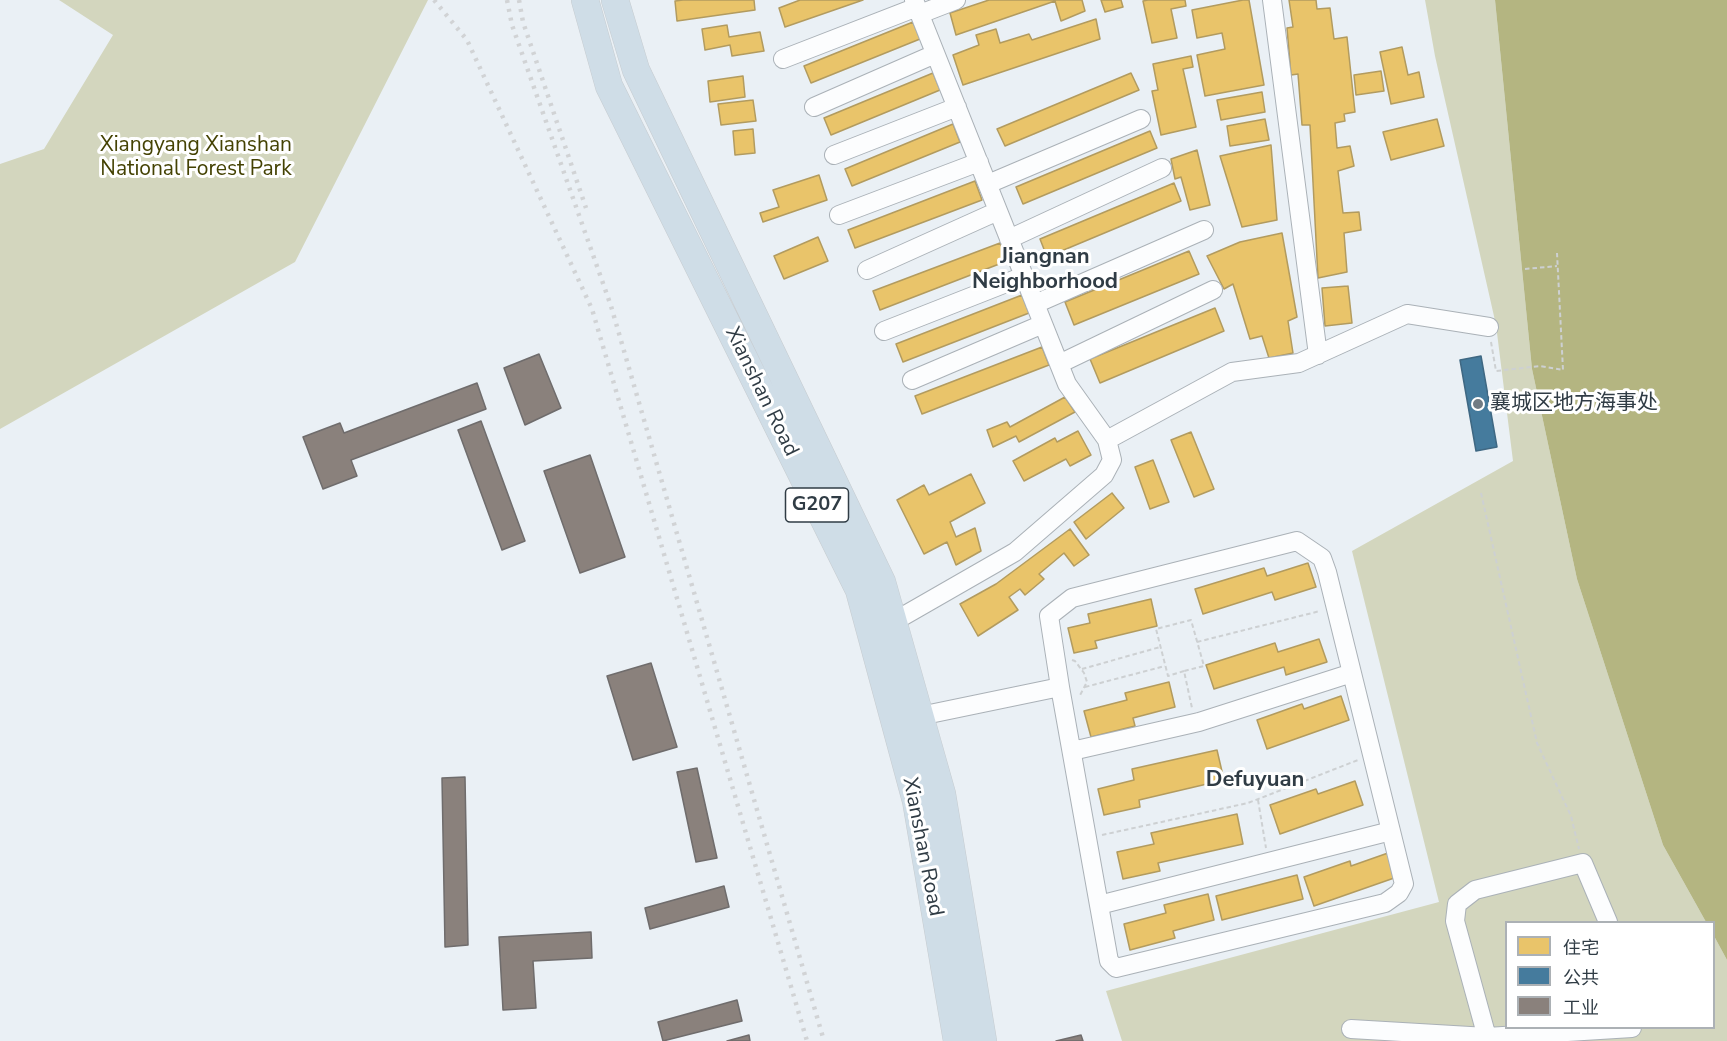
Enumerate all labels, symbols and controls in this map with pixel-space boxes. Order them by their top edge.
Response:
park label: Xiangyang Xianshan National Forest Park [100,133,292,183]
district label: Jiangnan Neighborhood [972,245,1118,296]
street label: Xianshan Road [719,323,803,461]
place label: 襄城区地方海事处 [1490,391,1658,417]
marker: 襄城区地方海事处 [1471,397,1485,411]
road number: G207 [786,488,848,522]
district label: Defuyuan [1206,768,1304,794]
street label: Xianshan Road [896,775,948,919]
legend [1505,921,1715,1029]
text: 住宅 [1563,936,1599,960]
text: 公共 [1563,966,1599,990]
text: 工业 [1563,996,1599,1020]

